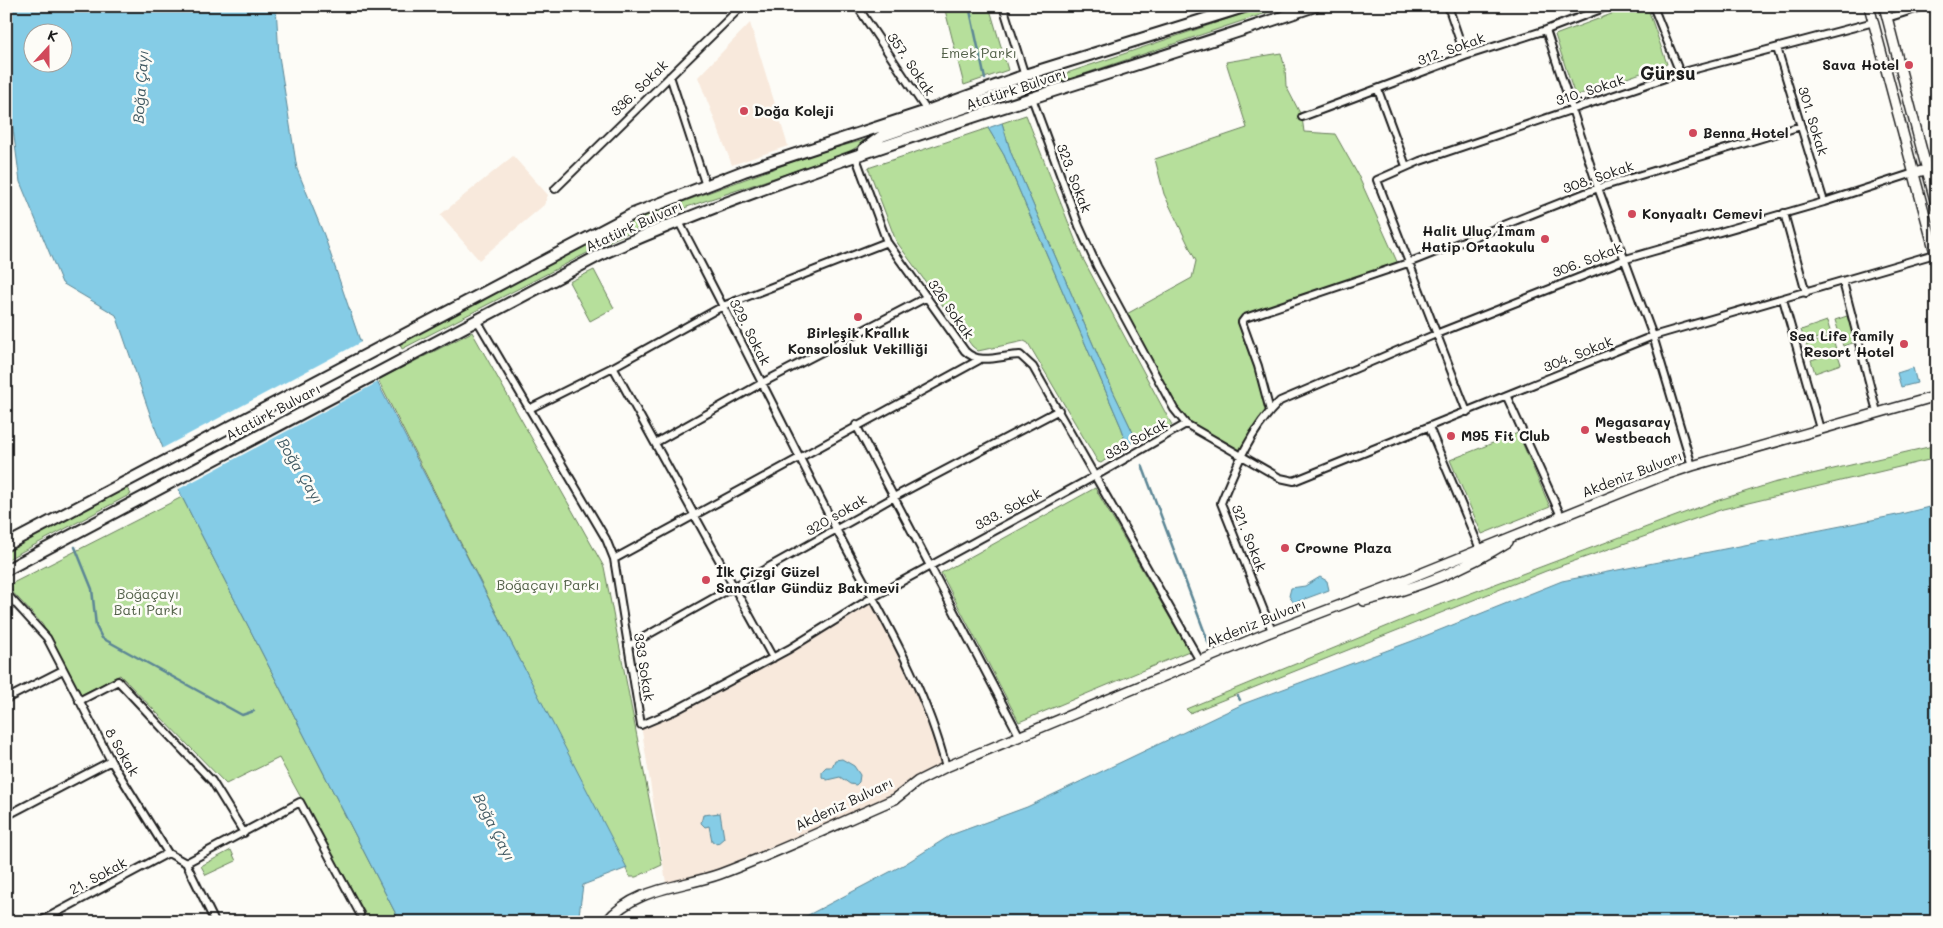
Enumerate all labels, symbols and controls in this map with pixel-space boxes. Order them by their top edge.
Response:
north arrow [22,22,72,72]
text: K [45,25,61,46]
street label: 357. Sokak [883,28,940,99]
street label: 312. Sokak [1414,28,1487,70]
park label: Emek Parkı [941,43,1017,62]
water label: Boğa Çayı [127,49,153,124]
street label: 336. Sokak [606,55,672,120]
place label: Sava Hotel [1822,55,1899,74]
marker: Sava Hotel [1903,59,1915,71]
district label: Gürsu [1640,60,1696,85]
street label: Atatürk Bulvarı [963,63,1069,114]
street label: 310. Sokak [1553,69,1627,110]
street label: 301. Sokak [1794,84,1833,158]
place label: Doğa Koleji [754,101,834,120]
marker: Doğa Koleji [738,105,750,117]
place label: Benna Hotel [1703,123,1789,142]
marker: Benna Hotel [1687,127,1699,139]
street label: 323. Sokak [1053,141,1096,215]
street label: 308. Sokak [1560,156,1636,198]
street label: Atatürk Bulvarı [582,196,686,256]
place label: Konyaaltı Cemevi [1642,204,1763,223]
marker: Konyaaltı Cemevi [1626,208,1638,220]
place label: Halit Uluç İmam Hatip Ortaokulu [1421,221,1535,256]
marker: Halit Uluç İmam Hatip Ortaokulu [1539,233,1551,245]
street label: 306. Sokak [1549,237,1625,282]
street label: 326 Sokak [924,275,979,342]
street label: 329. Sokak [725,295,775,368]
marker: Birleşik Krallık Konsolosluk Vekilliği [852,311,864,323]
place label: Birleşik Krallık Konsolosluk Vekilliği [788,323,928,358]
place label: Sea Life family Resort Hotel [1789,326,1894,361]
street label: 304. Sokak [1540,331,1615,376]
marker: Sea Life family Resort Hotel [1898,338,1910,350]
street label: Atatürk Bulvarı [222,379,323,445]
place label: Megasaray Westbeach [1595,412,1671,447]
street label: 333 Sokak [1101,414,1170,464]
marker: Megasaray Westbeach [1579,424,1591,436]
place label: M95 Fit Club [1461,426,1550,445]
marker: M95 Fit Club [1445,430,1457,442]
water label: Boğa Çayı [273,434,328,507]
street label: Akdeniz Bulvarı [1579,446,1685,501]
street label: 333. Sokak [971,483,1044,534]
street label: 320 sokak [802,489,870,540]
street label: 321. Sokak [1227,501,1272,574]
place label: Crowne Plaza [1295,538,1392,557]
marker: Crowne Plaza [1279,542,1291,554]
place label: İlk Çizgi Güzel Sanatlar Gündüz Bakımevi [716,562,900,597]
marker: İlk Çizgi Güzel Sanatlar Gündüz Bakımevi [700,574,712,586]
park label: Boğaçayı Parkı [496,575,600,594]
park label: Boğaçayı Batı Parkı [114,584,182,619]
street label: Akdeniz Bulvarı [1203,594,1309,651]
street label: 333 Sokak [630,631,659,702]
street label: 8 Sokak [101,724,144,779]
street label: Akdeniz Bulvarı [792,772,896,835]
water label: Boğa Çayı [469,789,521,864]
street label: 21. Sokak [66,853,130,899]

